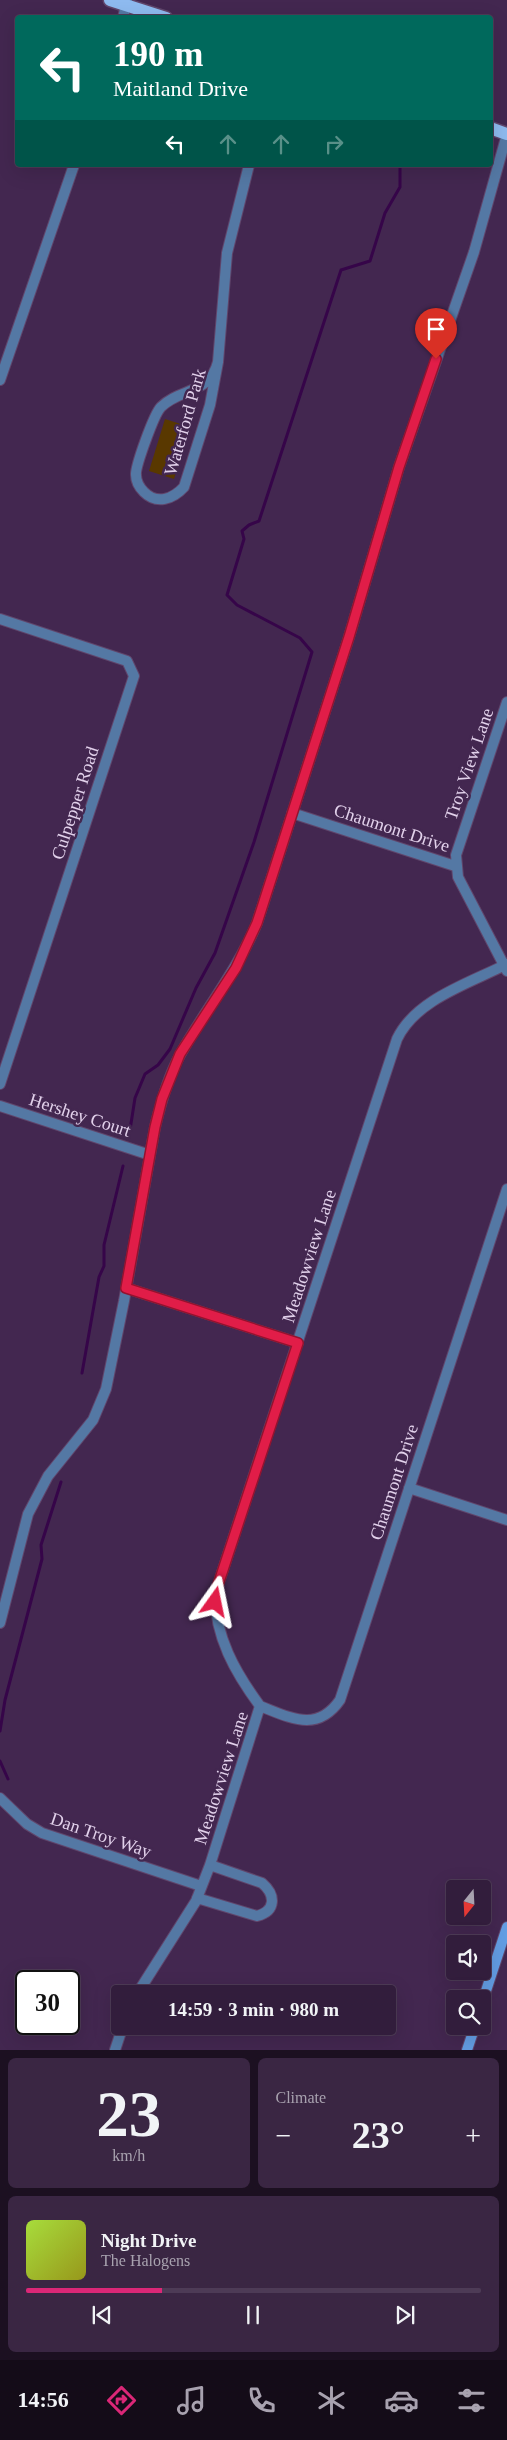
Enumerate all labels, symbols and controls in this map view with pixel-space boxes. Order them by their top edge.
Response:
icon: left [30,35,95,100]
text: 190 m [113,35,203,74]
text: Maitland Drive [113,76,248,101]
icon: left [161,130,189,158]
icon: ahead [214,130,242,158]
icon: ahead [267,130,295,158]
icon: right [320,130,348,158]
pin [415,308,457,359]
icon: arrive [422,315,450,343]
street label: Waterford Park [160,366,210,478]
street label: Troy View Lane [441,705,497,823]
street label: Culpepper Road [47,744,103,862]
street label: Chaumont Drive [332,800,452,856]
street label: Hershey Court [27,1089,133,1141]
street label: Meadowview Lane [278,1187,340,1325]
street label: Chaumont Drive [366,1422,422,1542]
position arrow [188,1575,240,1627]
street label: Meadowview Lane [190,1709,252,1847]
street label: Dan Troy Way [48,1808,154,1862]
north arrow [446,1880,491,1925]
map controls [446,1880,491,2035]
button: sound [446,1935,491,1980]
speed limit sign: 30 [15,1970,80,2035]
button: search [446,1990,491,2035]
text: 14:59 · 3 min · 980 m [168,1999,339,2020]
text: 23 [96,2078,161,2150]
text: Climate [276,2089,326,2106]
text: 23° [352,2114,405,2156]
text: − [276,2120,291,2151]
text: + [465,2120,481,2151]
text: km/h [112,2147,145,2164]
text: Night Drive [101,2230,197,2251]
text: The Halogens [101,2252,190,2269]
icon: previous [88,2301,116,2329]
icon: pause [239,2301,267,2329]
icon: next [391,2301,419,2329]
icon: directions [104,2383,139,2418]
icon: music [174,2383,209,2418]
icon: phone [244,2383,279,2418]
icon: climate [314,2383,349,2418]
icon: car [384,2383,419,2418]
icon: filters [454,2383,489,2418]
text: 14:56 [18,2387,69,2412]

